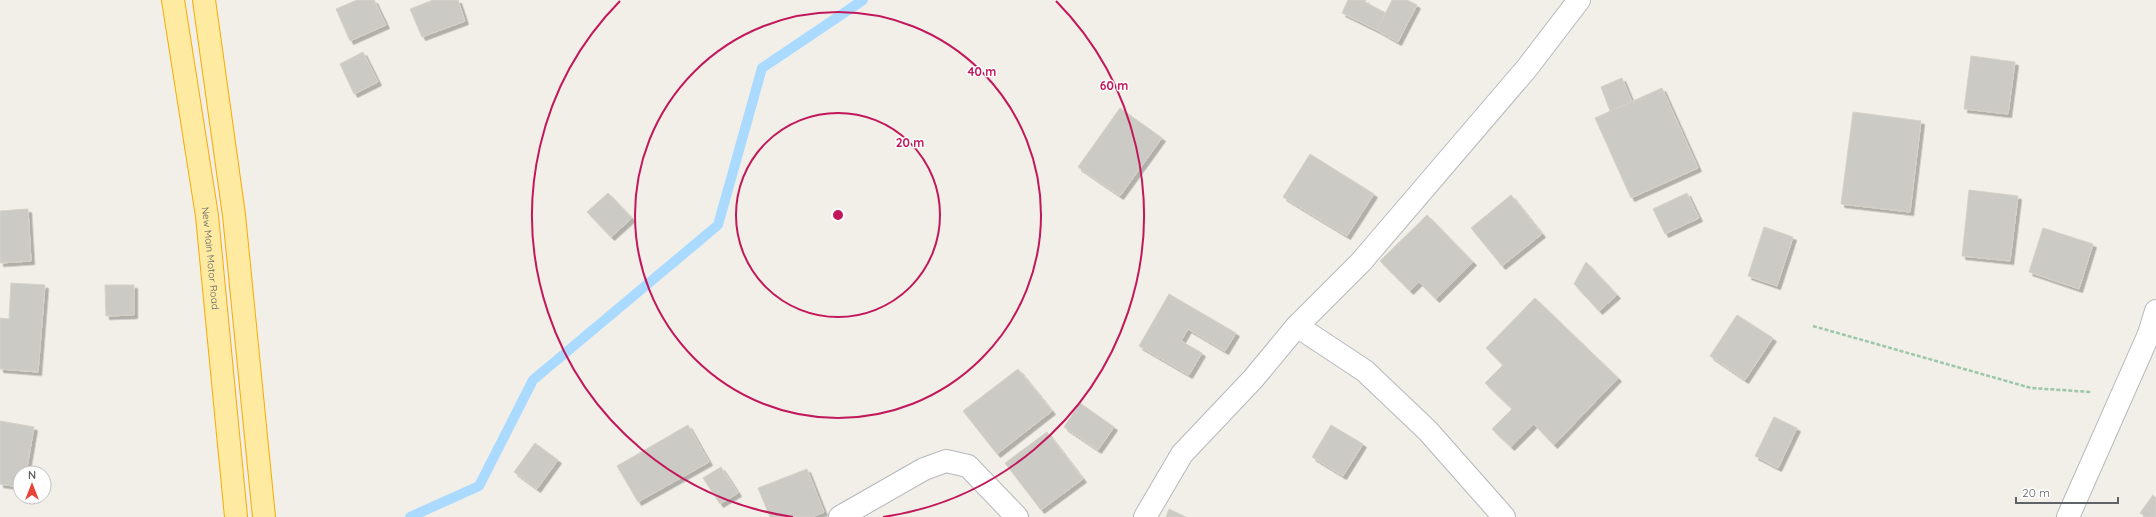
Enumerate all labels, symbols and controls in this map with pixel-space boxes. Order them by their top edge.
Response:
text: 40 m [968,64,996,79]
text: 60 m [1100,78,1128,93]
text: 20 m [896,135,924,150]
street label: New Main Motor Road [199,206,222,310]
centre of rings [831,208,845,222]
north arrow [12,465,52,505]
text: N [28,468,36,482]
scale bar [2016,479,2118,505]
text: 20 m [2022,485,2050,500]

